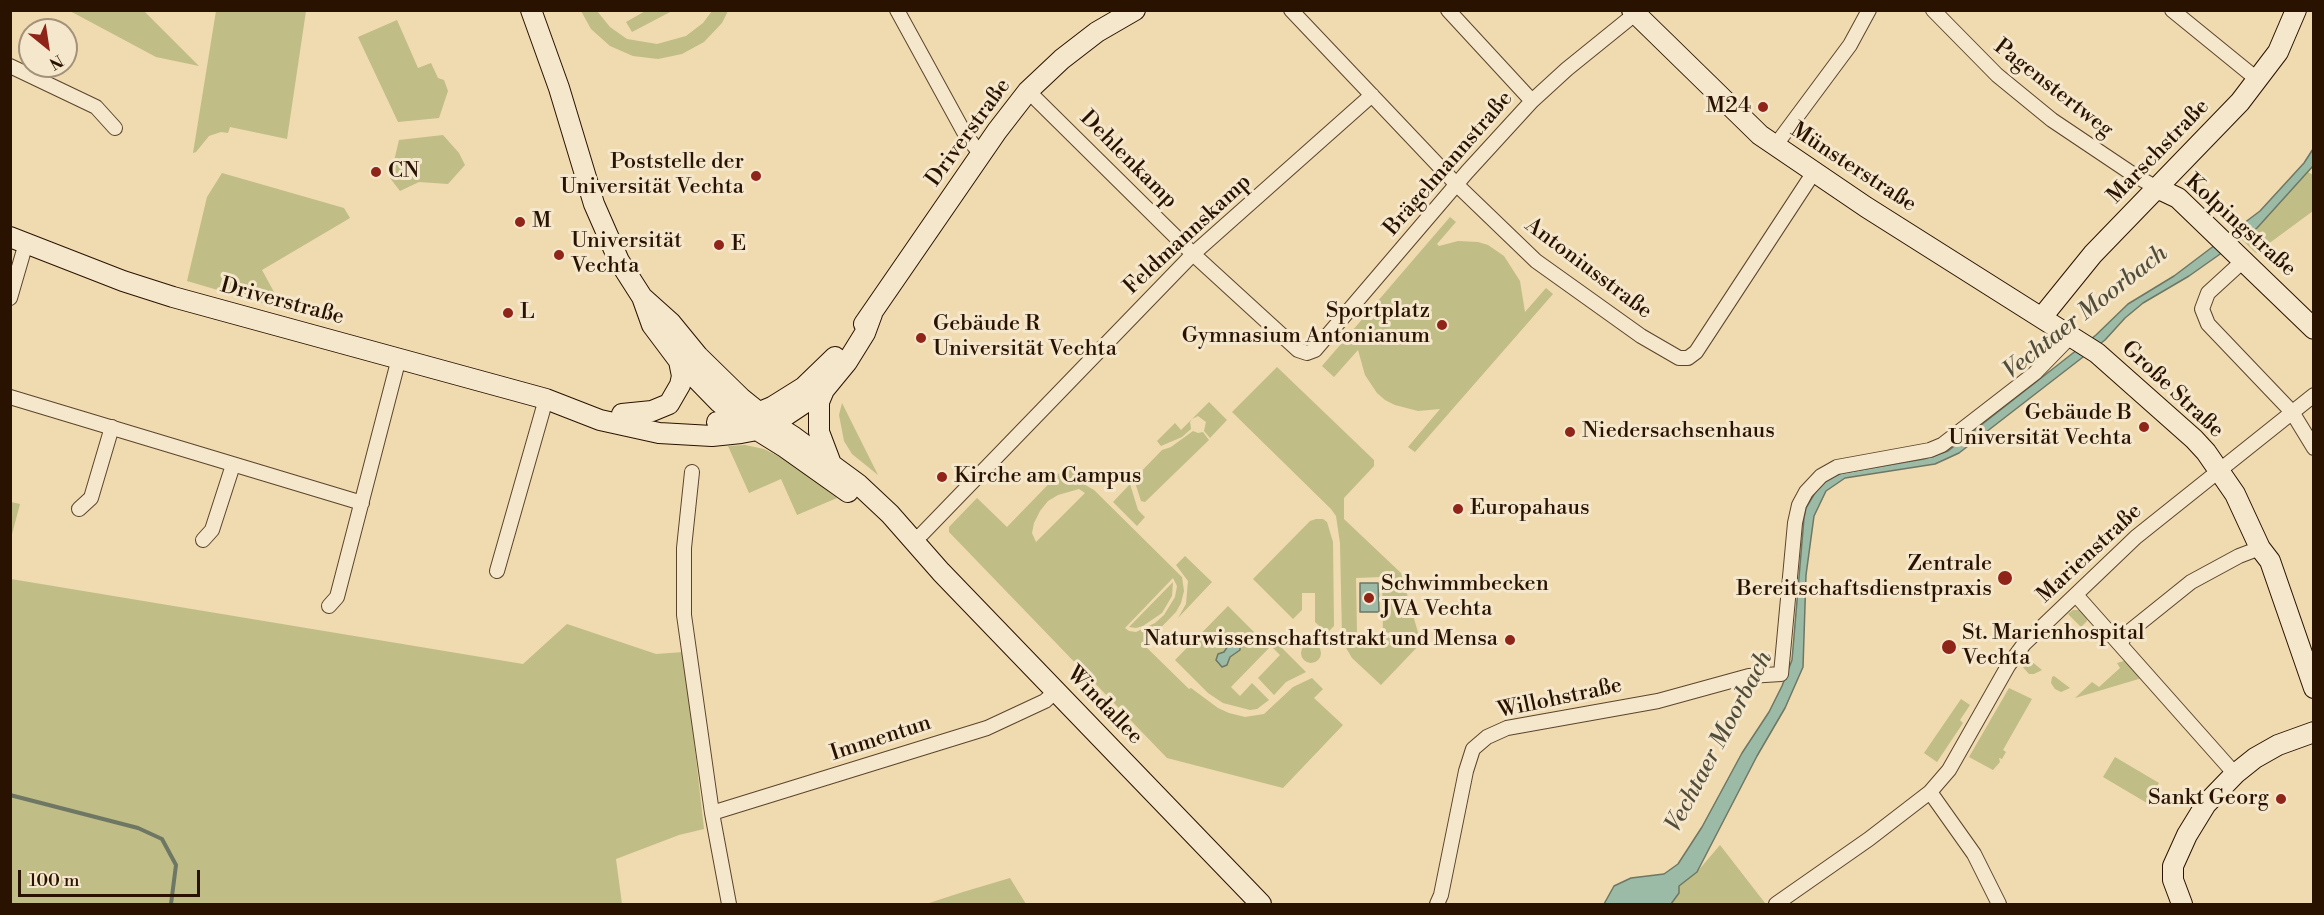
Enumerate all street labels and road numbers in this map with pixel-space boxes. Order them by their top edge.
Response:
street label: Pagenstertweg [1988,34,2118,144]
street label: Driverstraße [921,74,1017,192]
street label: Brägelmannstraße [1379,86,1519,242]
street label: Marschstraße [2102,94,2216,210]
street label: Dehlenkamp [1074,106,1182,214]
street label: Münsterstraße [1785,118,1921,218]
street label: Feldmannskamp [1119,169,1257,301]
street label: Kolpingstraße [2179,169,2301,283]
street label: Antoniusstraße [1519,213,1657,325]
street label: Driverstraße [217,273,347,331]
street label: Große Straße [2115,336,2229,444]
street label: Marienstraße [2032,499,2148,609]
street label: Windallee [1060,661,1148,751]
street label: Willohstraße [1495,673,1625,725]
street label: Immentun [827,710,935,768]

